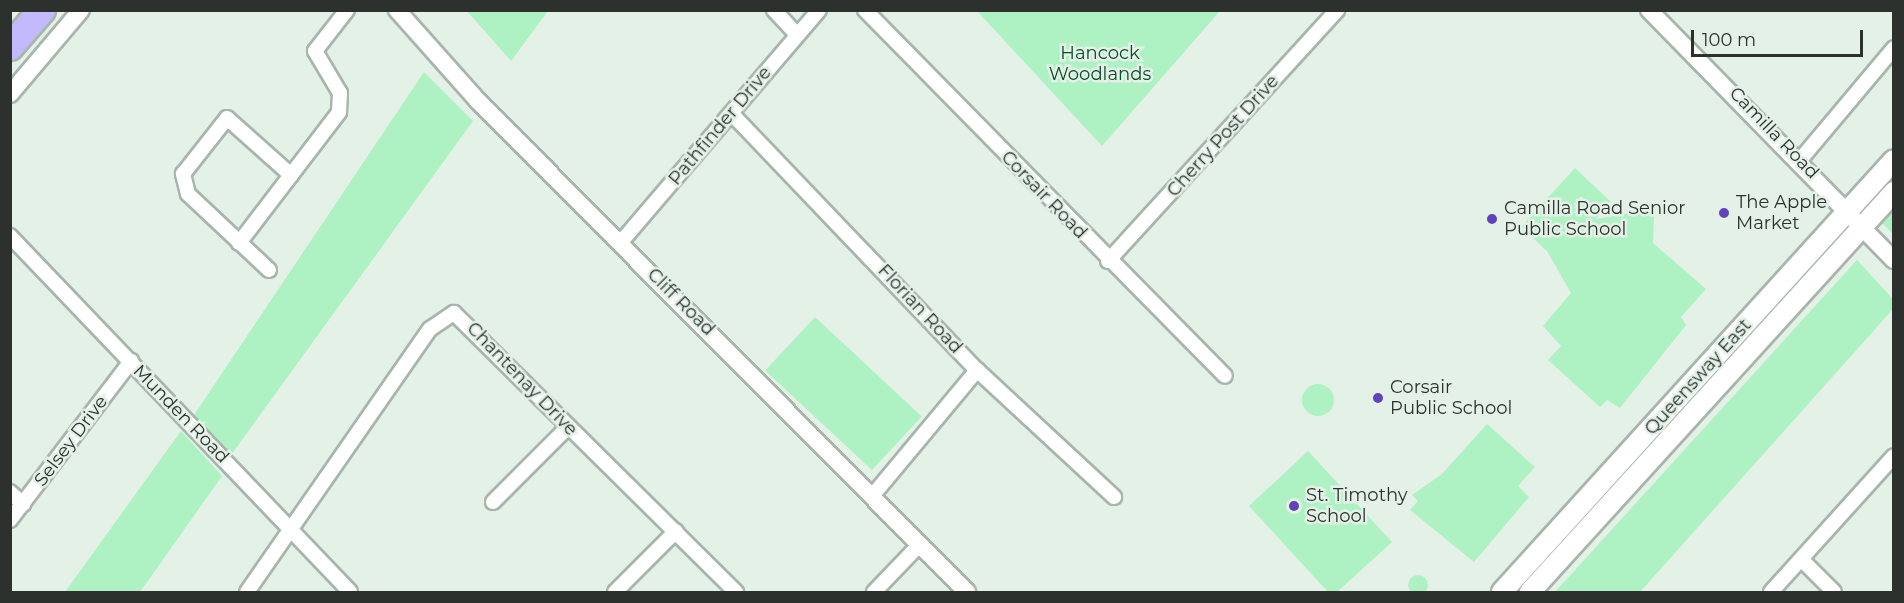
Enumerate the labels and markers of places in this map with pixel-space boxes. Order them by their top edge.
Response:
place label: The Apple Market [1736,192,1827,234]
place label: Camilla Road Senior Public School [1504,198,1685,240]
marker: The Apple Market [1717,206,1731,220]
marker: Camilla Road Senior Public School [1485,212,1499,226]
place label: Corsair Public School [1390,377,1512,420]
marker: Corsair Public School [1371,391,1385,405]
place label: St. Timothy School [1306,485,1408,528]
marker: St. Timothy School [1287,499,1301,513]

